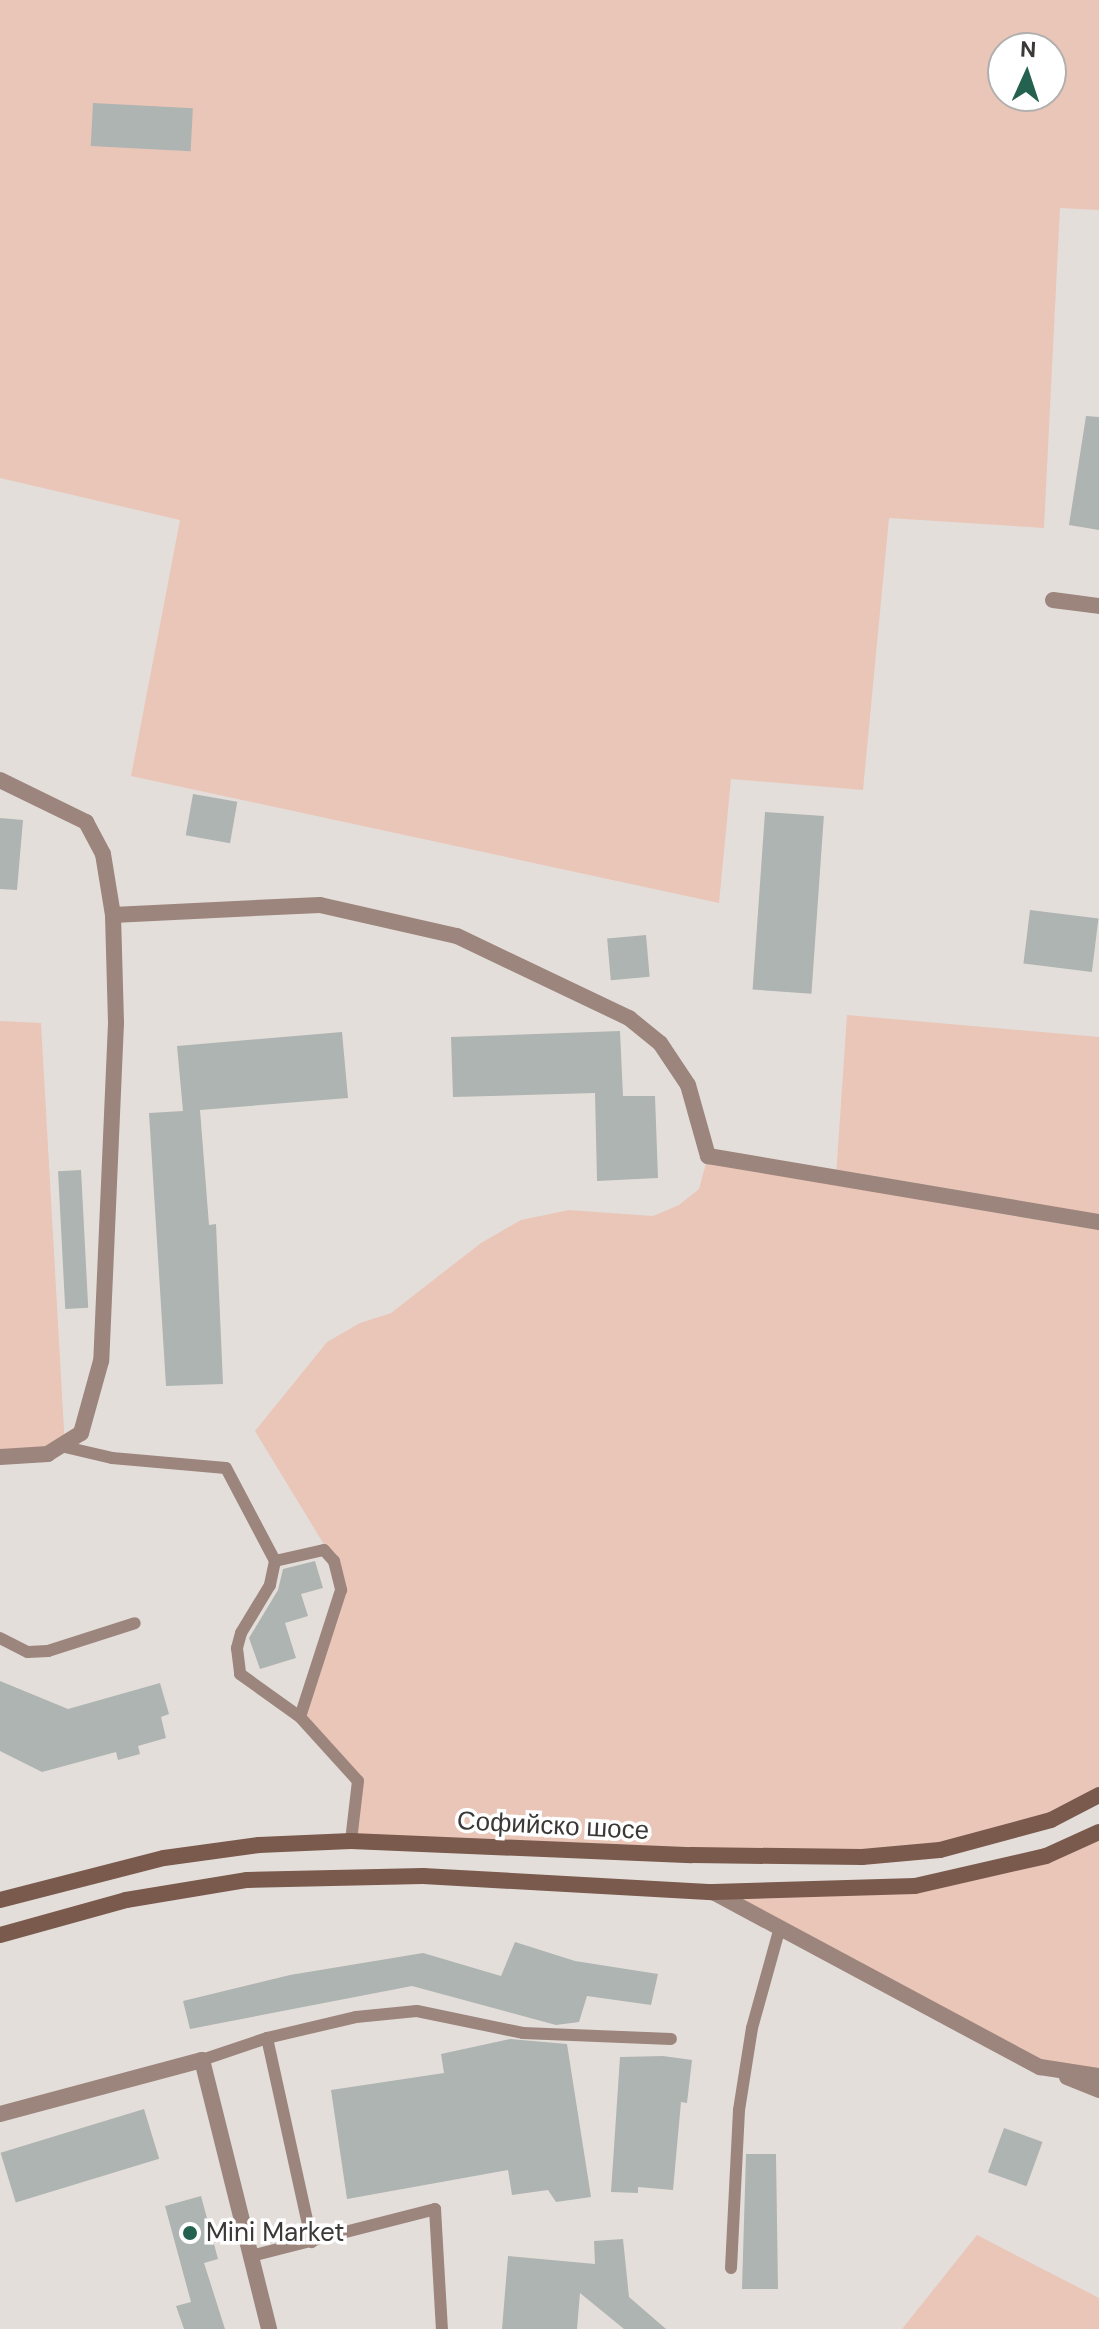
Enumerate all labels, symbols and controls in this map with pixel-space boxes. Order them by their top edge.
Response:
north arrow [987,32,1067,112]
text: N [1019,35,1037,64]
street label: Софийско шосе [456,1805,650,1847]
place label: Mini Market [206,2217,345,2249]
marker: Mini Market [181,2224,199,2242]

